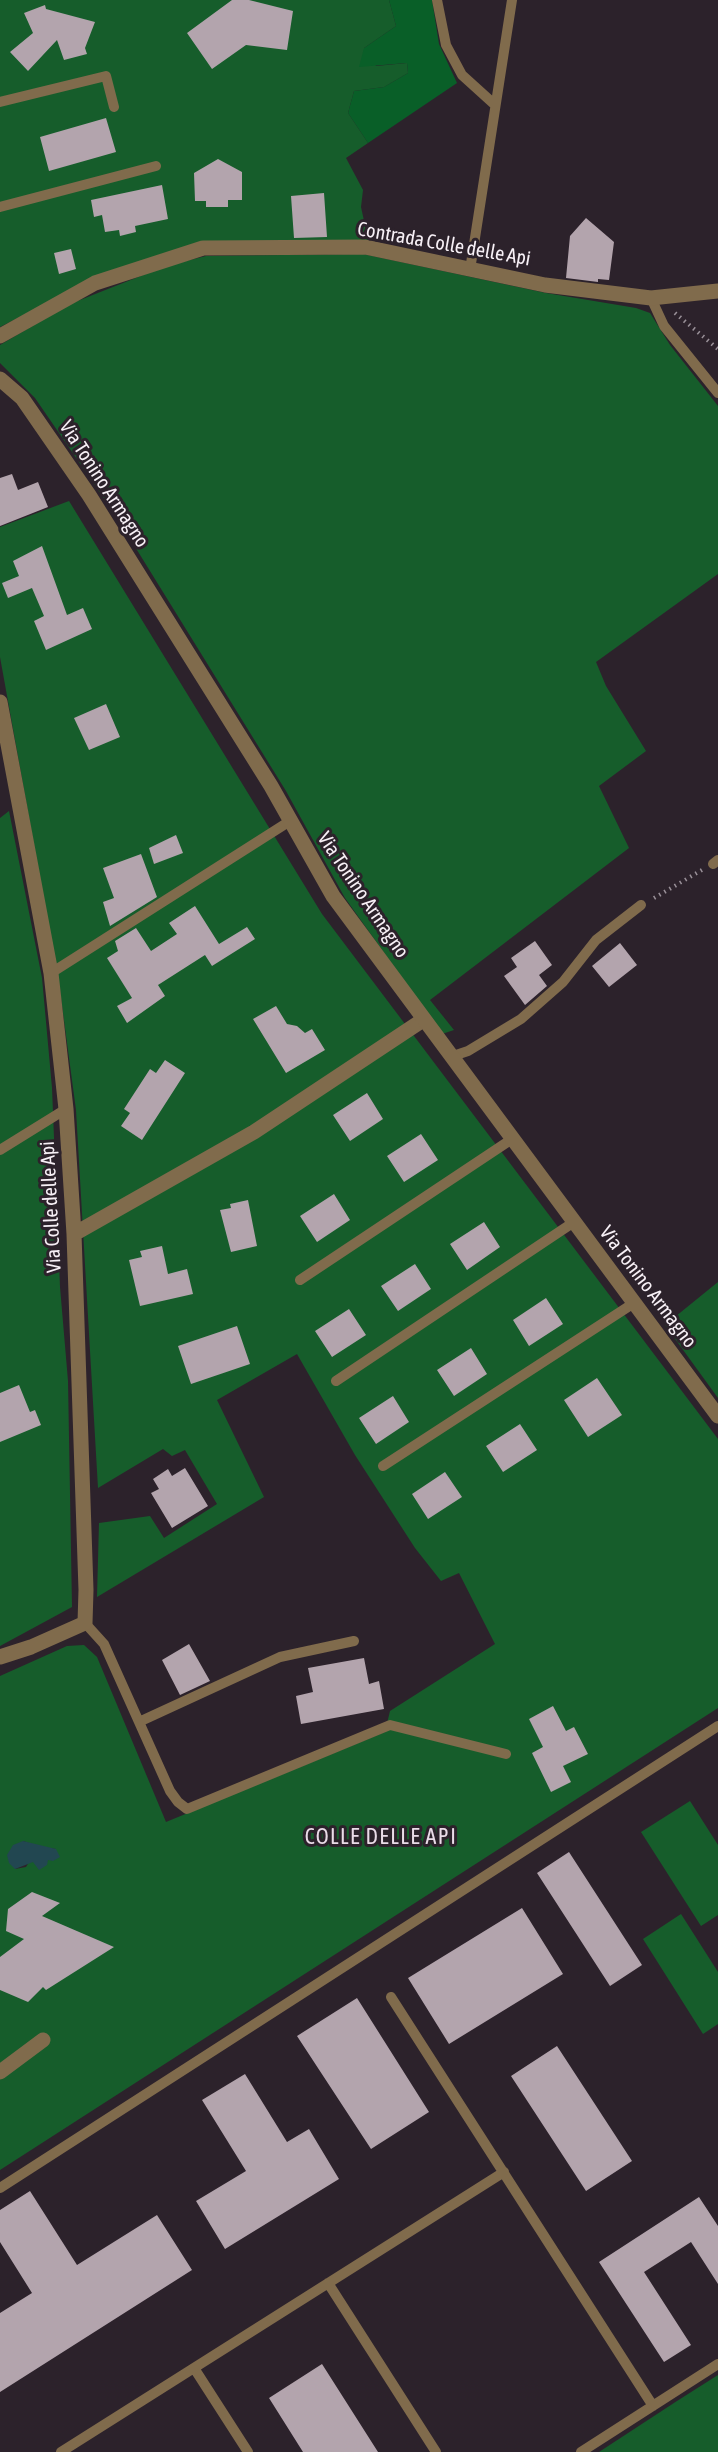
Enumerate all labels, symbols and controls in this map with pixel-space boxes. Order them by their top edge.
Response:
street label: Contrada Colle delle Api [356,217,532,271]
street label: Via Tonino Armagno [54,416,154,552]
street label: Via Tonino Armagno [312,827,414,963]
street label: Via Colle delle Api [36,1141,66,1273]
street label: Via Tonino Armagno [594,1221,702,1353]
district label: COLLE DELLE API [305,1824,457,1850]

